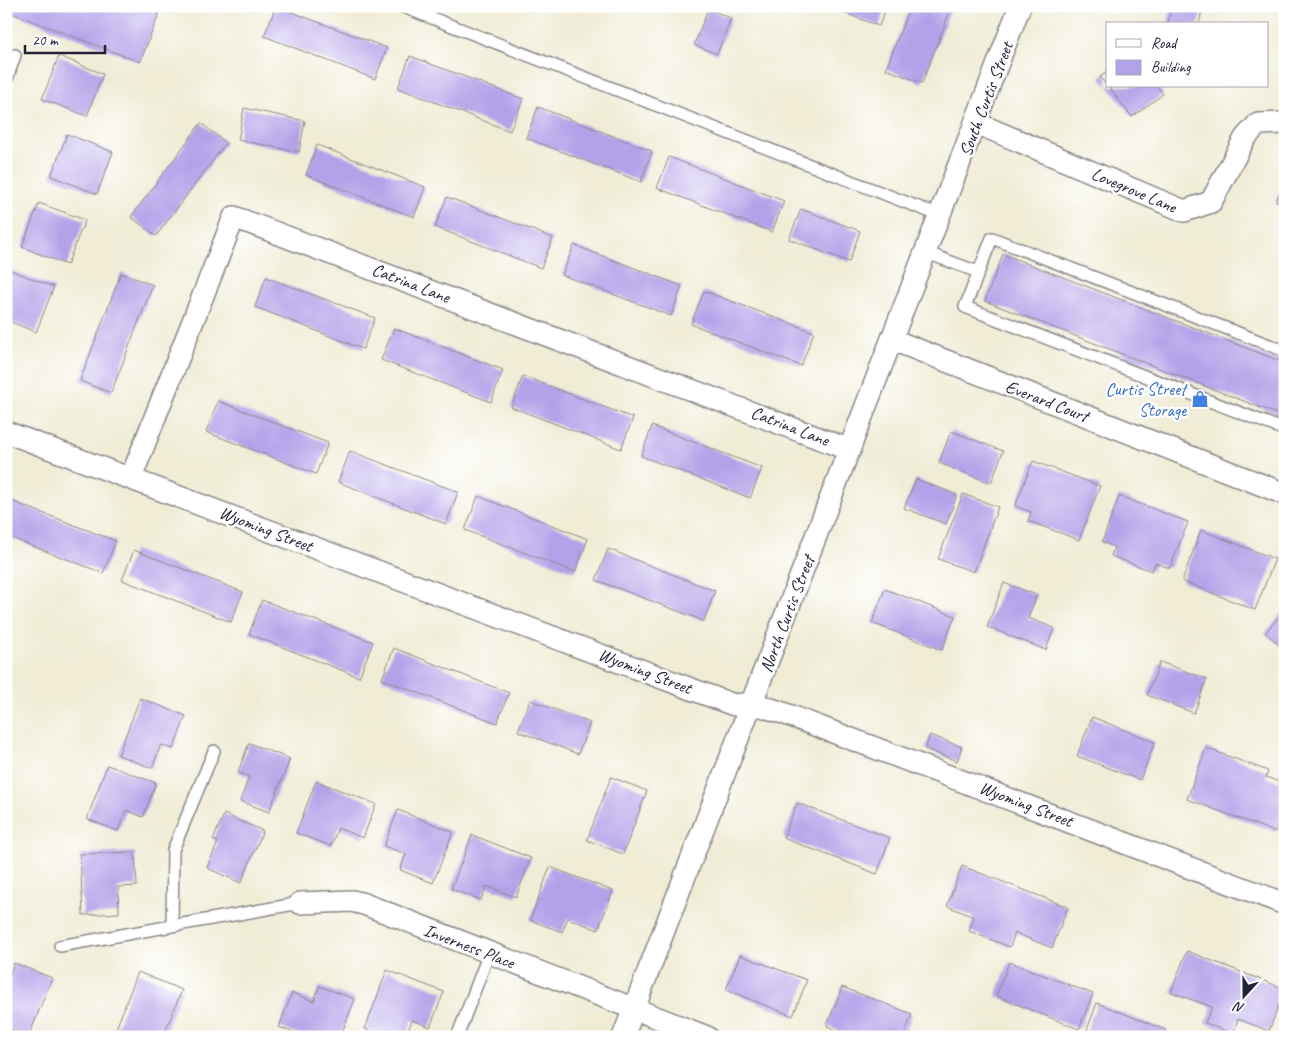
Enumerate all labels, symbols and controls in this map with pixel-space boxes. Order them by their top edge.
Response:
scale bar [25,22,105,54]
legend [1106,22,1268,88]
text: 20 m [32,31,59,50]
text: Road [1151,34,1178,53]
street label: South Curtis Street [954,37,1019,159]
text: Building [1151,58,1191,77]
street label: Lovegrove Lane [1088,162,1181,218]
street label: Catrina Lane [369,258,454,308]
street label: Everard Court [1003,375,1094,428]
place label: Curtis Street Storage [1106,378,1189,421]
shop icon: Curtis Street Storage [1190,389,1210,409]
street label: Catrina Lane [748,401,833,451]
street label: Wyoming Street [216,501,318,558]
street label: North Curtis Street [755,550,820,675]
street label: Wyoming Street [595,643,697,700]
street label: Wyoming Street [976,776,1078,833]
street label: Inverness Place [421,919,518,974]
north arrow [1218,970,1268,1020]
text: N [1230,997,1247,1017]

